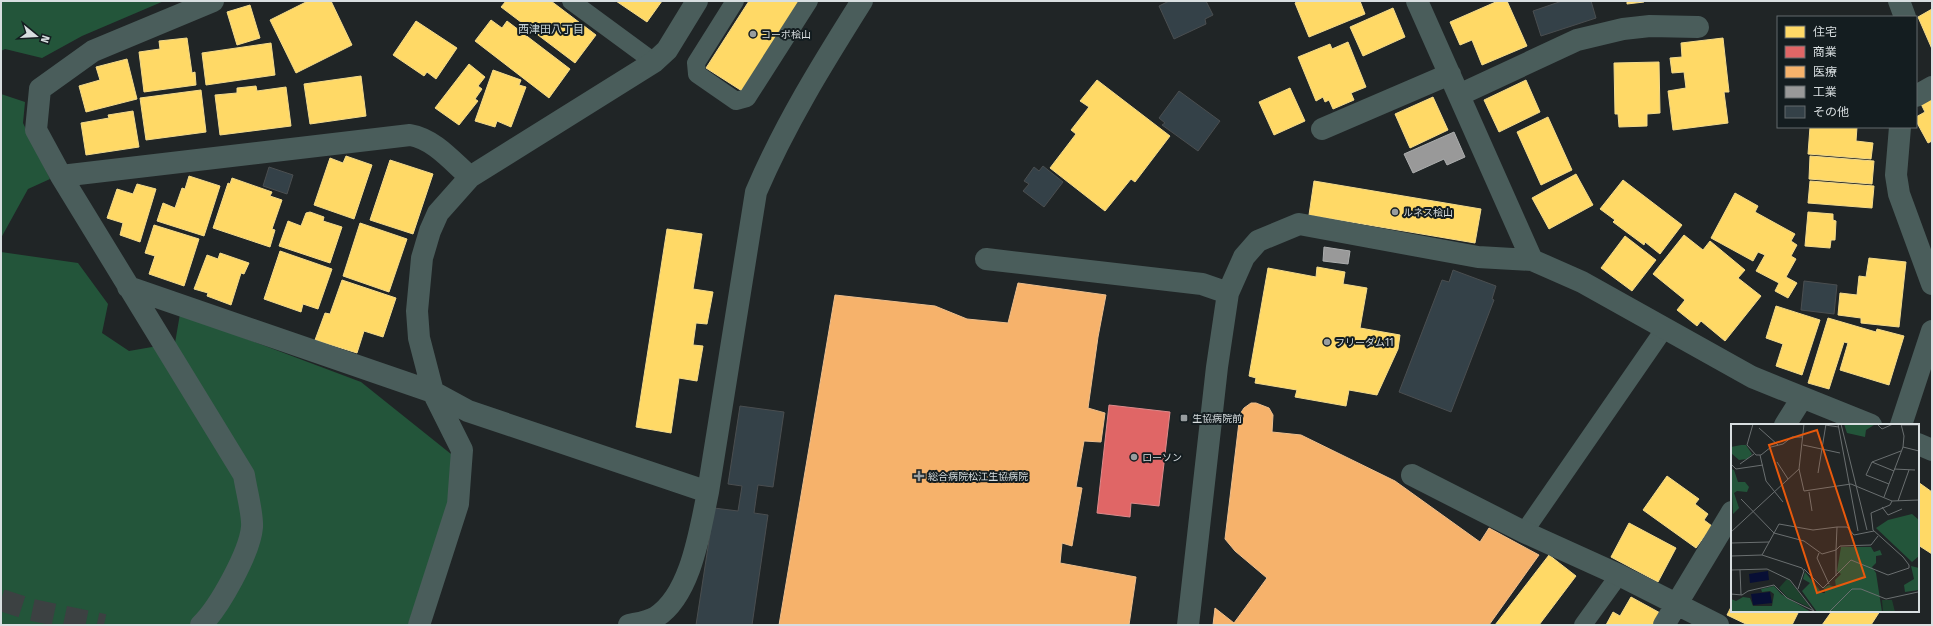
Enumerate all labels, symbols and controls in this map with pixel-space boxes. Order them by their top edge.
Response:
north arrow [16,16,56,56]
legend [1777,16,1917,128]
district label: 西津田八丁目 [518,23,584,36]
text: 住宅 [1813,25,1837,39]
marker: コーポ桧山 [748,29,758,39]
place label: コーポ桧山 [761,29,811,41]
text: N [38,33,52,44]
text: 商業 [1813,45,1837,59]
text: 医療 [1813,65,1837,79]
text: 工業 [1813,85,1837,99]
text: その他 [1813,105,1849,119]
marker: ルネス桧山 [1390,207,1400,217]
place label: ルネス桧山 [1403,207,1453,219]
marker: フリーダム11 [1322,337,1332,347]
place label: フリーダム11 [1335,337,1394,349]
marker: 生協病院前 [1179,413,1189,423]
place label: 生協病院前 [1192,413,1242,425]
inset map [1731,424,1919,612]
marker: ローソン [1129,452,1139,462]
place label: ローソン [1142,452,1182,464]
marker: 総合病院松江生協病院 [913,470,925,482]
place label: 総合病院松江生協病院 [928,471,1028,483]

